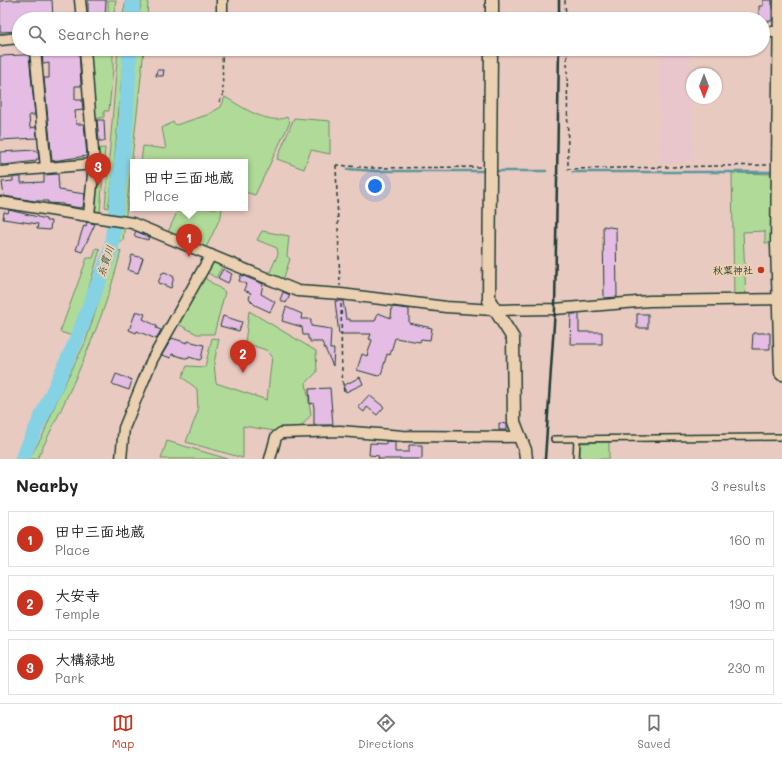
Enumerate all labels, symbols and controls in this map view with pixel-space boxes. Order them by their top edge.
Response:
search box [12,12,770,56]
icon: search [26,23,48,45]
text: Search here [58,24,149,44]
north arrow [686,68,722,104]
pin: 3 [85,153,111,186]
popup [130,159,248,211]
text: 田中三面地蔵 [144,167,234,187]
your location [365,176,385,196]
text: Place [144,187,179,204]
pin: 1 [176,224,202,257]
water label: 糸貫川 [93,243,117,279]
place label: 秋葉神社 [713,263,753,277]
marker: 秋葉神社 [756,265,766,275]
pin: 2 [230,340,256,373]
text: Nearby [16,474,78,496]
text: 3 results [711,477,766,494]
text: 田中三面地蔵 [55,521,145,541]
text: 1 [27,531,33,548]
text: 160 m [729,531,765,548]
text: Place [55,541,90,558]
text: 大安寺 [55,585,100,605]
text: 2 [26,595,34,612]
text: 190 m [729,595,765,612]
text: Temple [55,605,100,622]
text: 大構緑地 [55,649,115,669]
text: 3 [26,659,34,676]
text: 230 m [728,659,765,676]
text: Park [55,669,84,686]
tab: Map [112,712,134,751]
tab: Directions [358,712,414,751]
tab: Saved [637,712,670,751]

